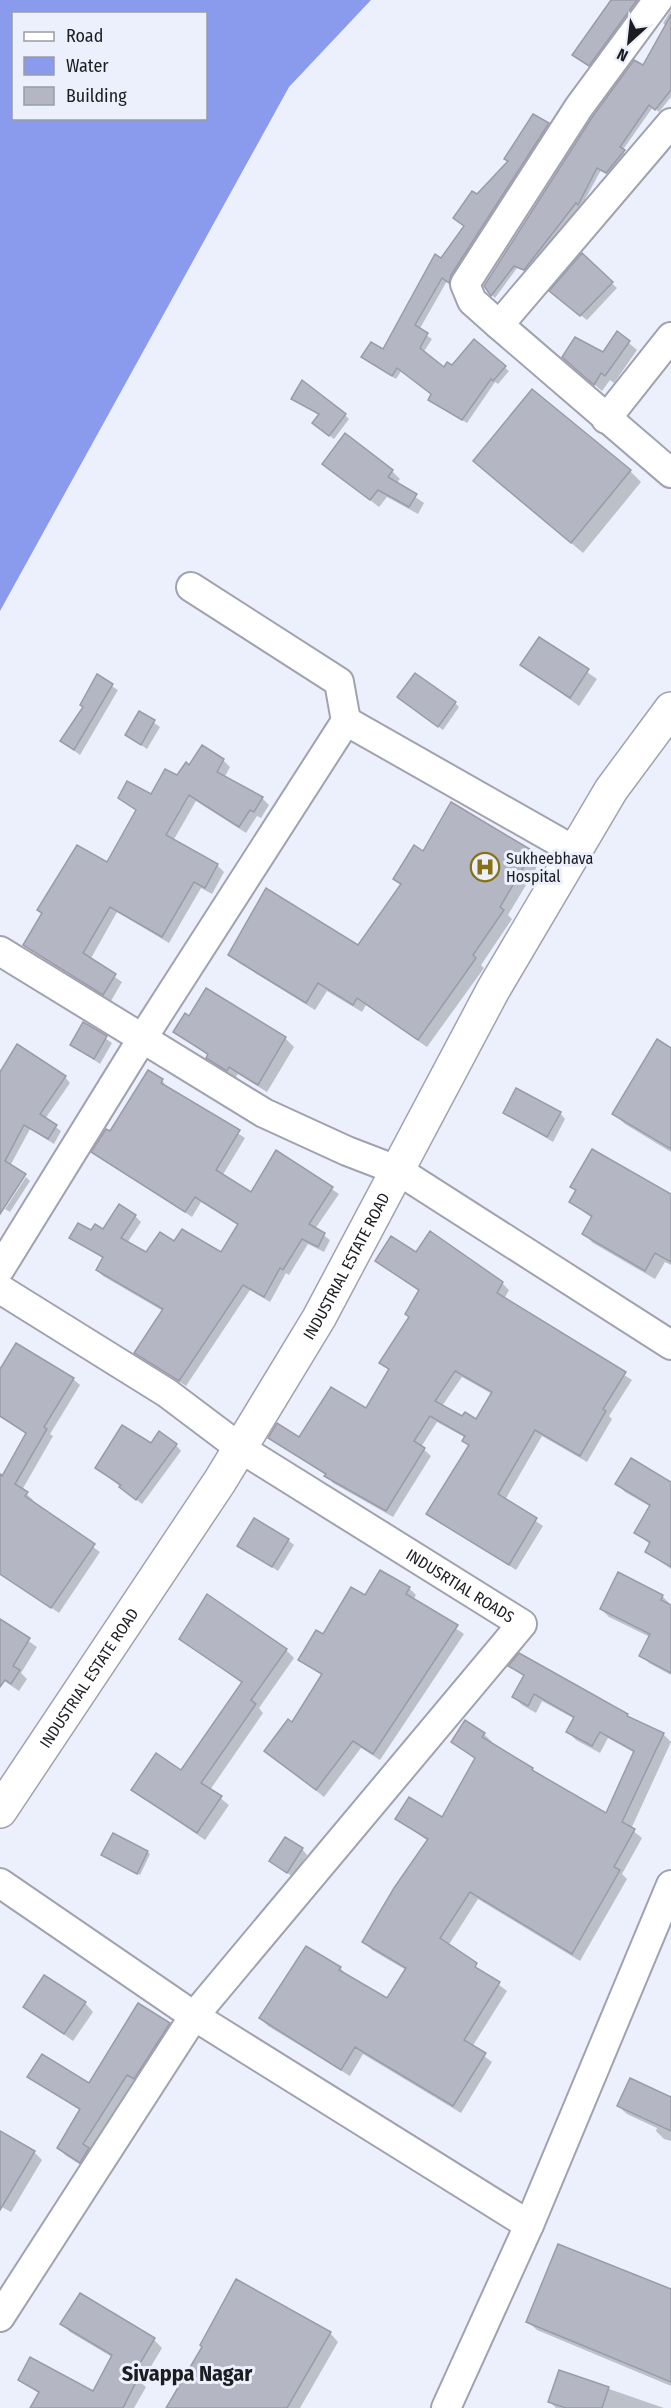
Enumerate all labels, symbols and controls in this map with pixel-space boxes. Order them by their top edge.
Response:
legend [12,12,207,120]
north arrow [599,12,659,72]
text: Road [66,25,103,47]
text: N [614,44,631,66]
text: Water [66,55,109,77]
text: Building [66,85,127,107]
place label: Sukheebhava Hospital [506,849,593,886]
hospital icon: Sukheebhava Hospital [469,851,501,883]
street label: INDUSTRIAL ESTATE ROAD [299,1190,394,1343]
street label: INDUSRTIAL ROADS [403,1545,518,1627]
street label: INDUSTRIAL ESTATE ROAD [36,1605,143,1752]
district label: Sivappa Nagar [122,2360,253,2387]

